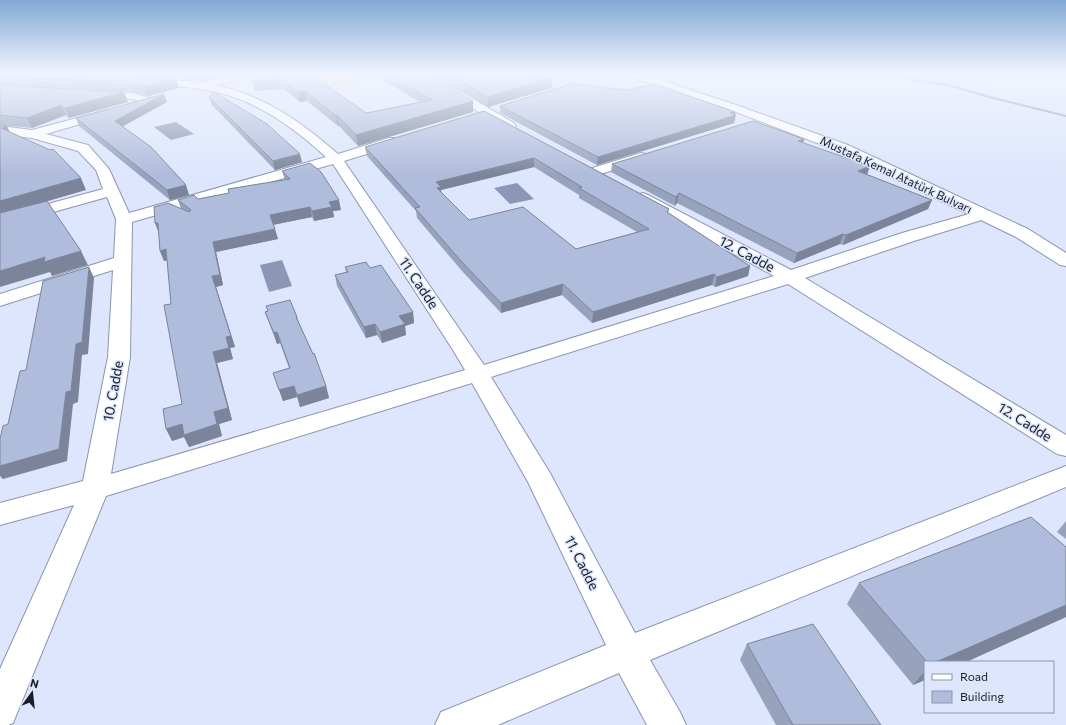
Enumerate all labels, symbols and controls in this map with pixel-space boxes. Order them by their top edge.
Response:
street label: Mustafa Kemal Atatürk Bulvarı [818,133,975,216]
street label: 12. Cadde [717,232,778,275]
street label: 11. Cadde [396,254,443,312]
street label: 10. Cadde [99,359,126,423]
street label: 12. Cadde [995,398,1055,445]
street label: 11. Cadde [562,533,603,593]
legend [924,661,1054,713]
text: Road [960,669,988,683]
north arrow [12,673,52,713]
text: N [29,676,40,690]
text: Building [960,689,1004,703]

